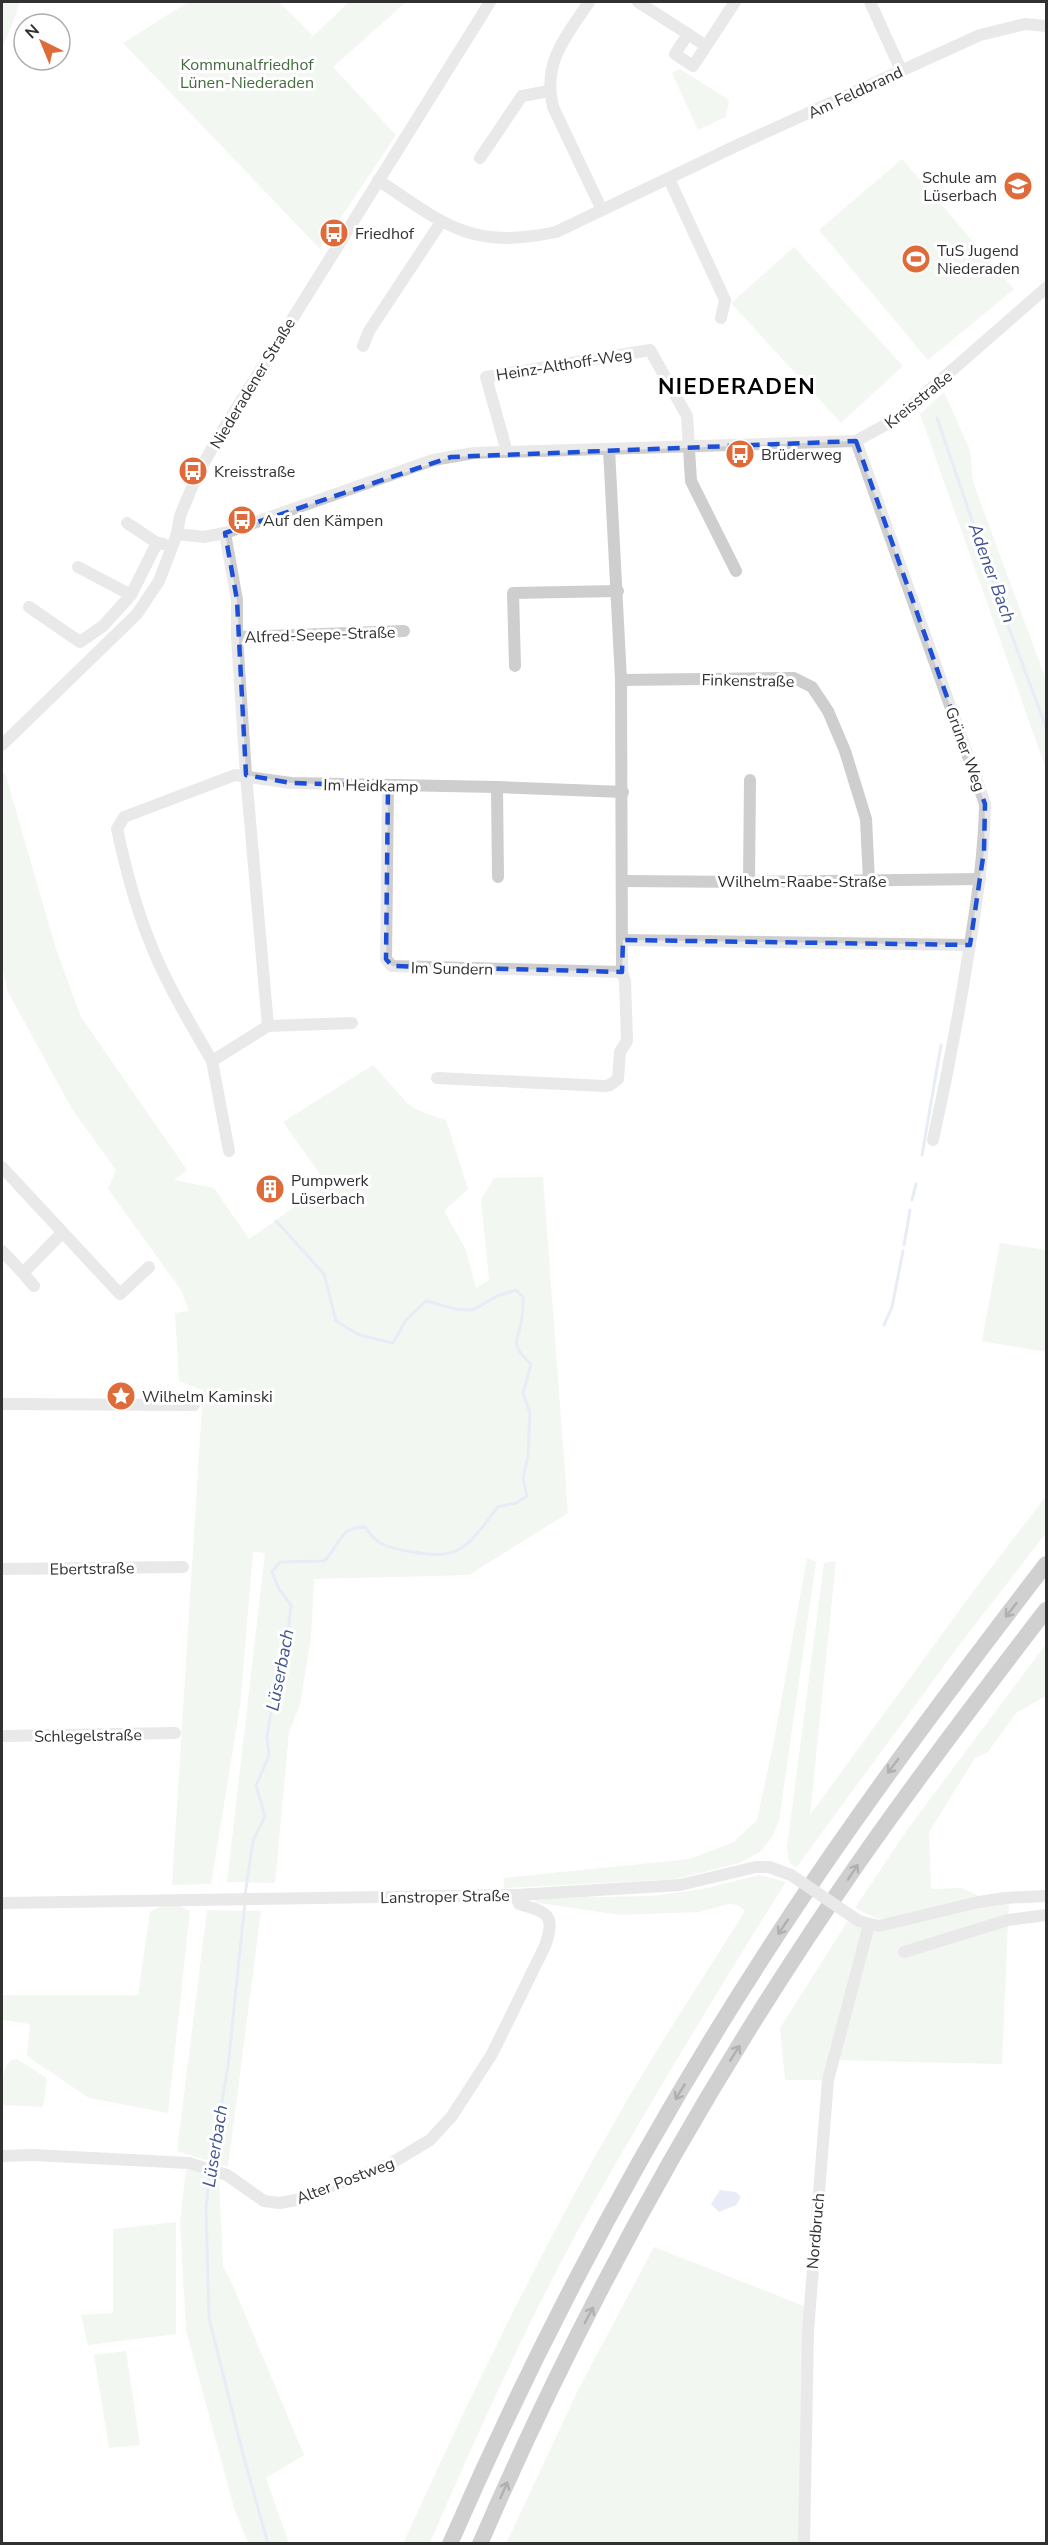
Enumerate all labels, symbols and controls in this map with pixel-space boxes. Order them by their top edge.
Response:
north arrow [12,12,72,72]
text: N [21,20,44,44]
park label: Kommunalfriedhof Lünen-Niederaden [180,54,314,94]
street label: Am Feldbrand [804,61,906,124]
place label: Schule am Lüserbach [922,167,997,207]
school or university icon: Schule am Lüserbach [1002,170,1034,202]
bus stop icon: Friedhof [318,217,350,249]
place label: Friedhof [355,223,415,245]
place label: TuS Jugend Niederaden [937,240,1020,280]
sports icon: TuS Jugend Niederaden [900,243,932,275]
street label: Niederadener Straße [205,314,301,453]
street label: Heinz-Althoff-Weg [495,343,634,387]
street label: Kreisstraße [880,366,957,434]
district label: NIEDERADEN [658,372,816,402]
bus stop icon: Brüderweg [724,438,756,470]
place label: Brüderweg [761,444,842,466]
bus stop icon: Kreisstraße [177,455,209,487]
place label: Kreisstraße [214,461,295,483]
bus stop icon: Auf den Kämpen [226,504,258,536]
place label: Auf den Kämpen [263,510,383,532]
water label: Adener Bach [963,519,1021,626]
street label: Alfred-Seepe-Straße [244,621,396,649]
street label: Finkenstraße [701,669,795,693]
street label: Grüner Weg [940,704,991,795]
street label: Im Heidkamp [323,774,419,798]
street label: Wilhelm-Raabe-Straße [718,871,886,893]
street label: Im Sundern [411,957,493,981]
place label: Pumpwerk Lüserbach [291,1170,369,1210]
building icon: Pumpwerk Lüserbach [254,1173,286,1205]
place icon: Wilhelm Kaminski [105,1380,137,1412]
place label: Wilhelm Kaminski [142,1386,273,1408]
street label: Ebertstraße [50,1557,135,1581]
one-way arrow [1004,1602,1017,1618]
water label: Lüserbach [260,1627,300,1713]
street label: Schlegelstraße [34,1724,142,1748]
one-way arrow [887,1758,900,1774]
one-way arrow [847,1864,859,1880]
street label: Lanstroper Straße [380,1885,510,1909]
one-way arrow [777,1918,789,1935]
one-way arrow [730,2045,742,2062]
one-way arrow [673,2083,685,2100]
water label: Lüserbach [197,2103,233,2189]
street label: Alter Postweg [293,2152,398,2210]
street label: Nordbruch [802,2192,830,2270]
one-way arrow [584,2306,595,2324]
one-way arrow [499,2481,510,2500]

